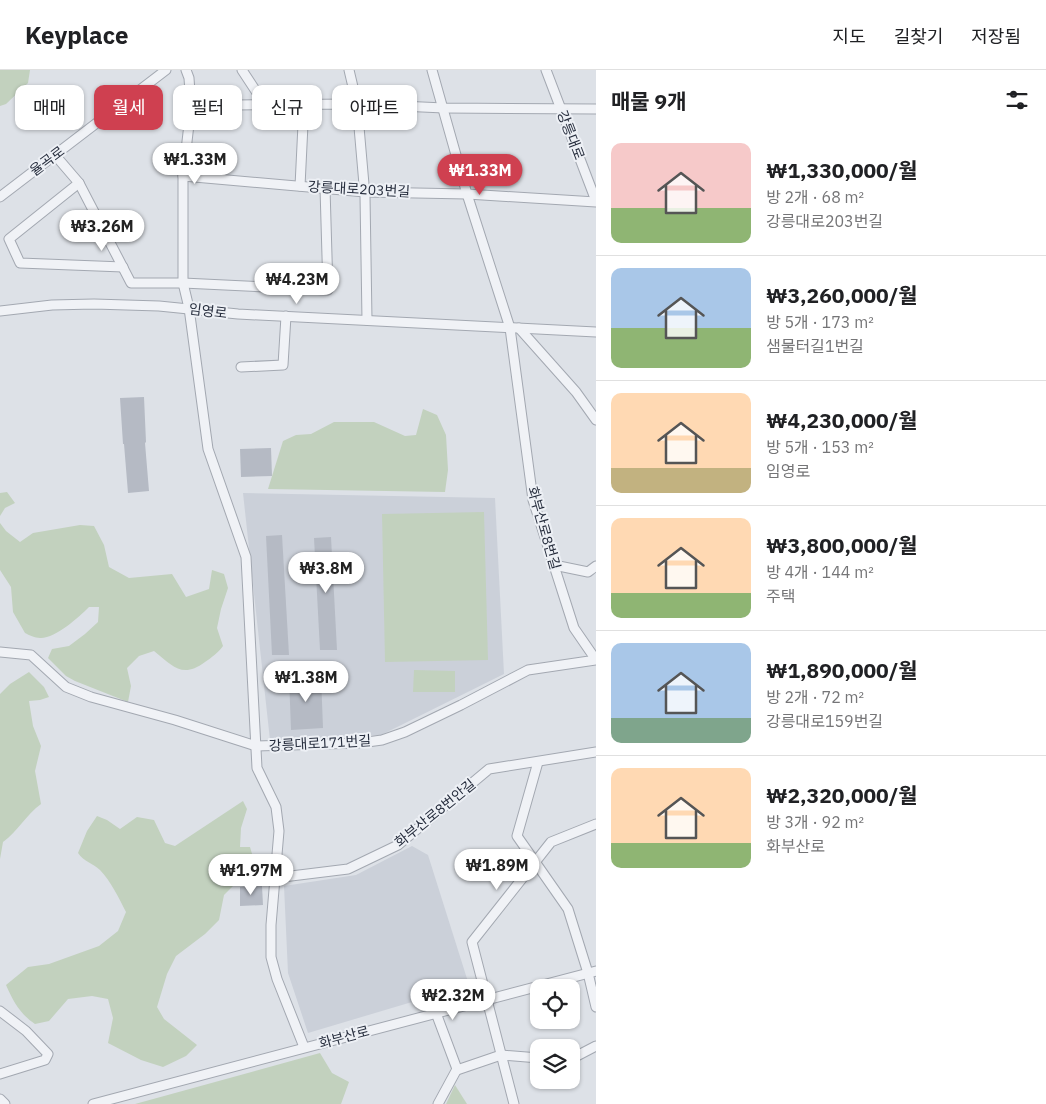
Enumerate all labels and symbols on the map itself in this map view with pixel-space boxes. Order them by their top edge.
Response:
street label: 강릉대로 [553,108,589,162]
street label: 율곡로 [26,142,68,180]
pin: ₩1.33M [154,142,236,185]
pin: ₩1.33M [439,154,521,196]
street label: 강릉대로203번길 [307,177,411,201]
pin: ₩3.26M [61,210,143,252]
pin: ₩4.23M [256,262,338,305]
street label: 임영로 [188,300,228,322]
street label: 화부산로8번길 [524,484,564,572]
pin: ₩3.8M [291,552,361,594]
pin: ₩1.38M [265,660,347,703]
street label: 강릉대로171번길 [268,731,372,755]
street label: 화부산로8번안길 [391,775,479,851]
pin: ₩1.89M [456,848,538,891]
pin: ₩1.97M [210,854,292,896]
pin: ₩2.32M [412,978,494,1021]
street label: 화부산로 [317,1022,371,1052]

